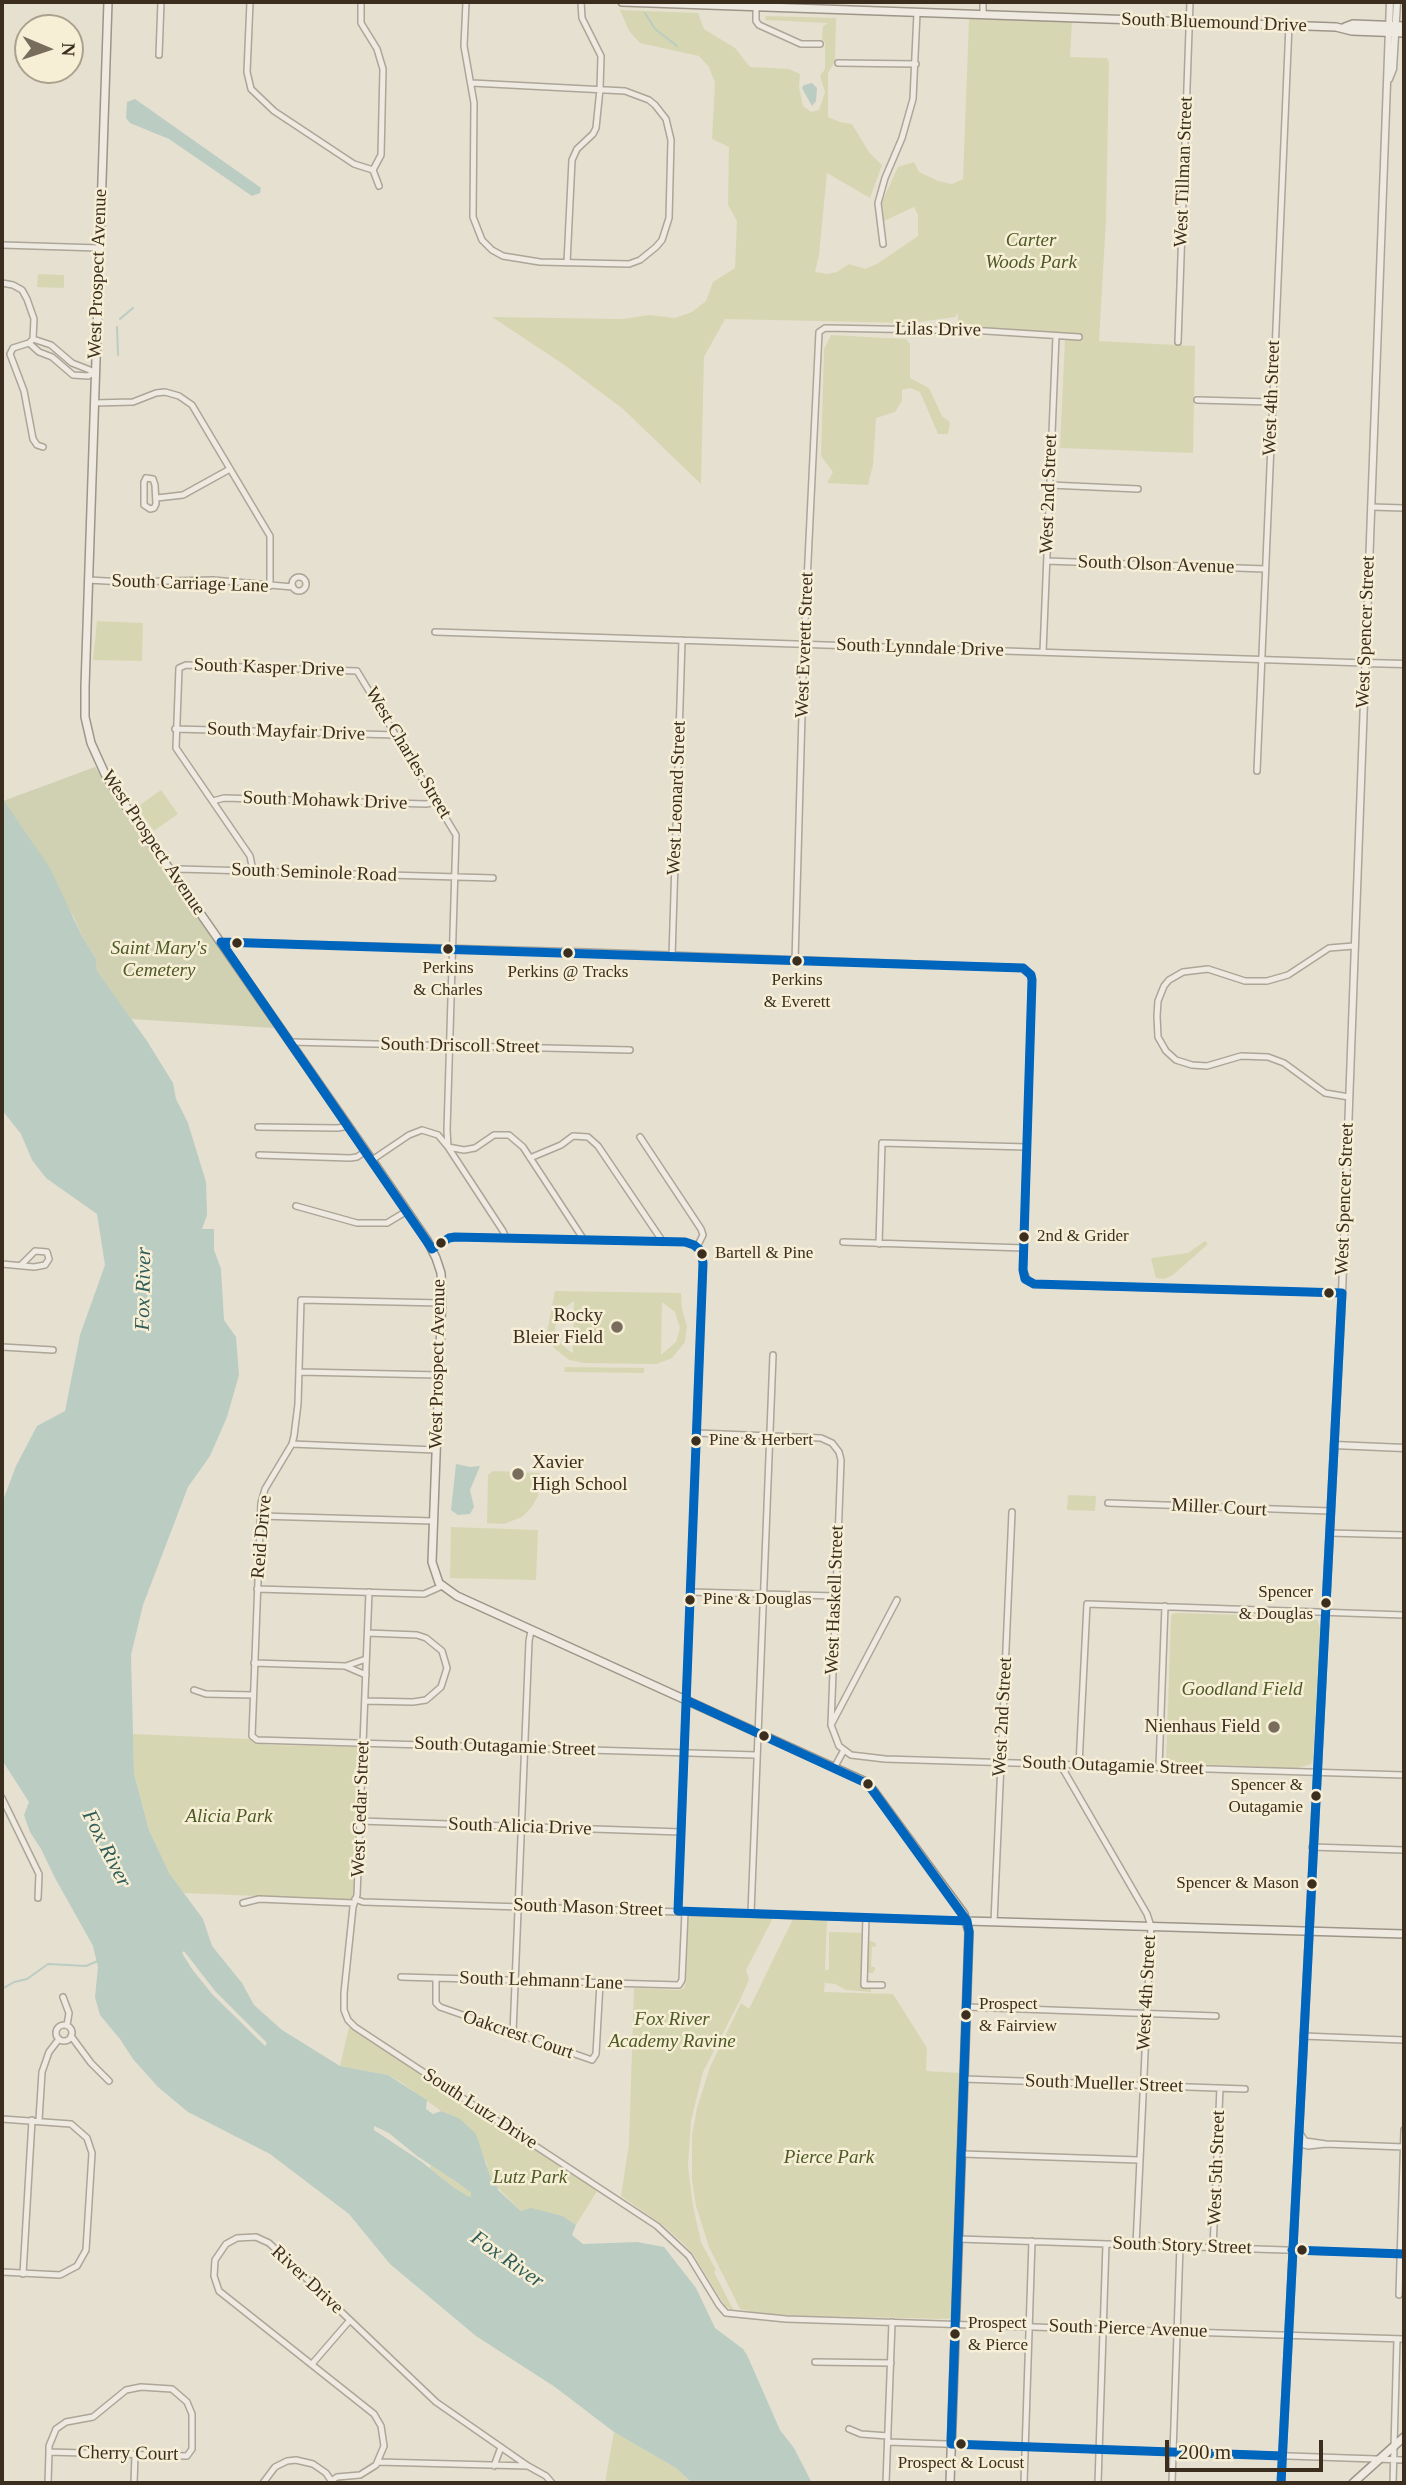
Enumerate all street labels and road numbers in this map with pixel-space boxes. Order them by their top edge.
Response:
street label: South Bluemound Drive [1121,8,1307,38]
street label: West Tillman Street [1170,96,1198,248]
street label: West Prospect Avenue [84,189,112,359]
street label: Lilas Drive [895,318,981,342]
street label: West 4th Street [1259,340,1285,456]
street label: West 2nd Street [1036,434,1062,554]
street label: South Olson Avenue [1077,551,1235,579]
street label: West Spencer Street [1352,555,1380,709]
street label: South Carriage Lane [111,570,269,598]
street label: West Everett Street [791,572,819,718]
street label: South Lynndale Drive [836,634,1004,662]
street label: South Kasper Drive [193,654,345,682]
street label: West Charles Street [360,683,456,823]
street label: South Mayfair Drive [207,718,365,746]
street label: West Leonard Street [663,720,691,876]
street label: West Prospect Avenue [96,766,210,920]
street label: South Mohawk Drive [242,787,408,815]
street label: South Seminole Road [231,859,397,887]
street label: South Driscoll Street [380,1033,540,1059]
street label: West Spencer Street [1331,1122,1359,1276]
street label: West Prospect Avenue [425,1279,451,1449]
street label: Reid Drive [247,1494,277,1580]
street label: Miller Court [1171,1494,1267,1522]
street label: West Haskell Street [821,1525,849,1675]
street label: West 2nd Street [988,1657,1018,1777]
street label: South Outagamie Street [414,1732,596,1762]
street label: West Cedar Street [347,1740,375,1878]
street label: South Outagamie Street [1022,1751,1204,1781]
street label: South Alicia Drive [448,1813,592,1841]
street label: South Mason Street [513,1894,663,1922]
street label: West 4th Street [1133,1935,1161,2051]
street label: South Lehmann Lane [459,1967,623,1995]
street label: Oakcrest Court [460,2005,576,2065]
street label: South Lutz Drive [418,2064,542,2154]
street label: South Mueller Street [1024,2070,1184,2098]
street label: West 5th Street [1204,2110,1230,2226]
street label: South Story Street [1112,2232,1252,2260]
street label: River Drive [266,2241,348,2319]
street label: South Pierce Avenue [1048,2315,1208,2343]
street label: Cherry Court [77,2442,179,2466]

